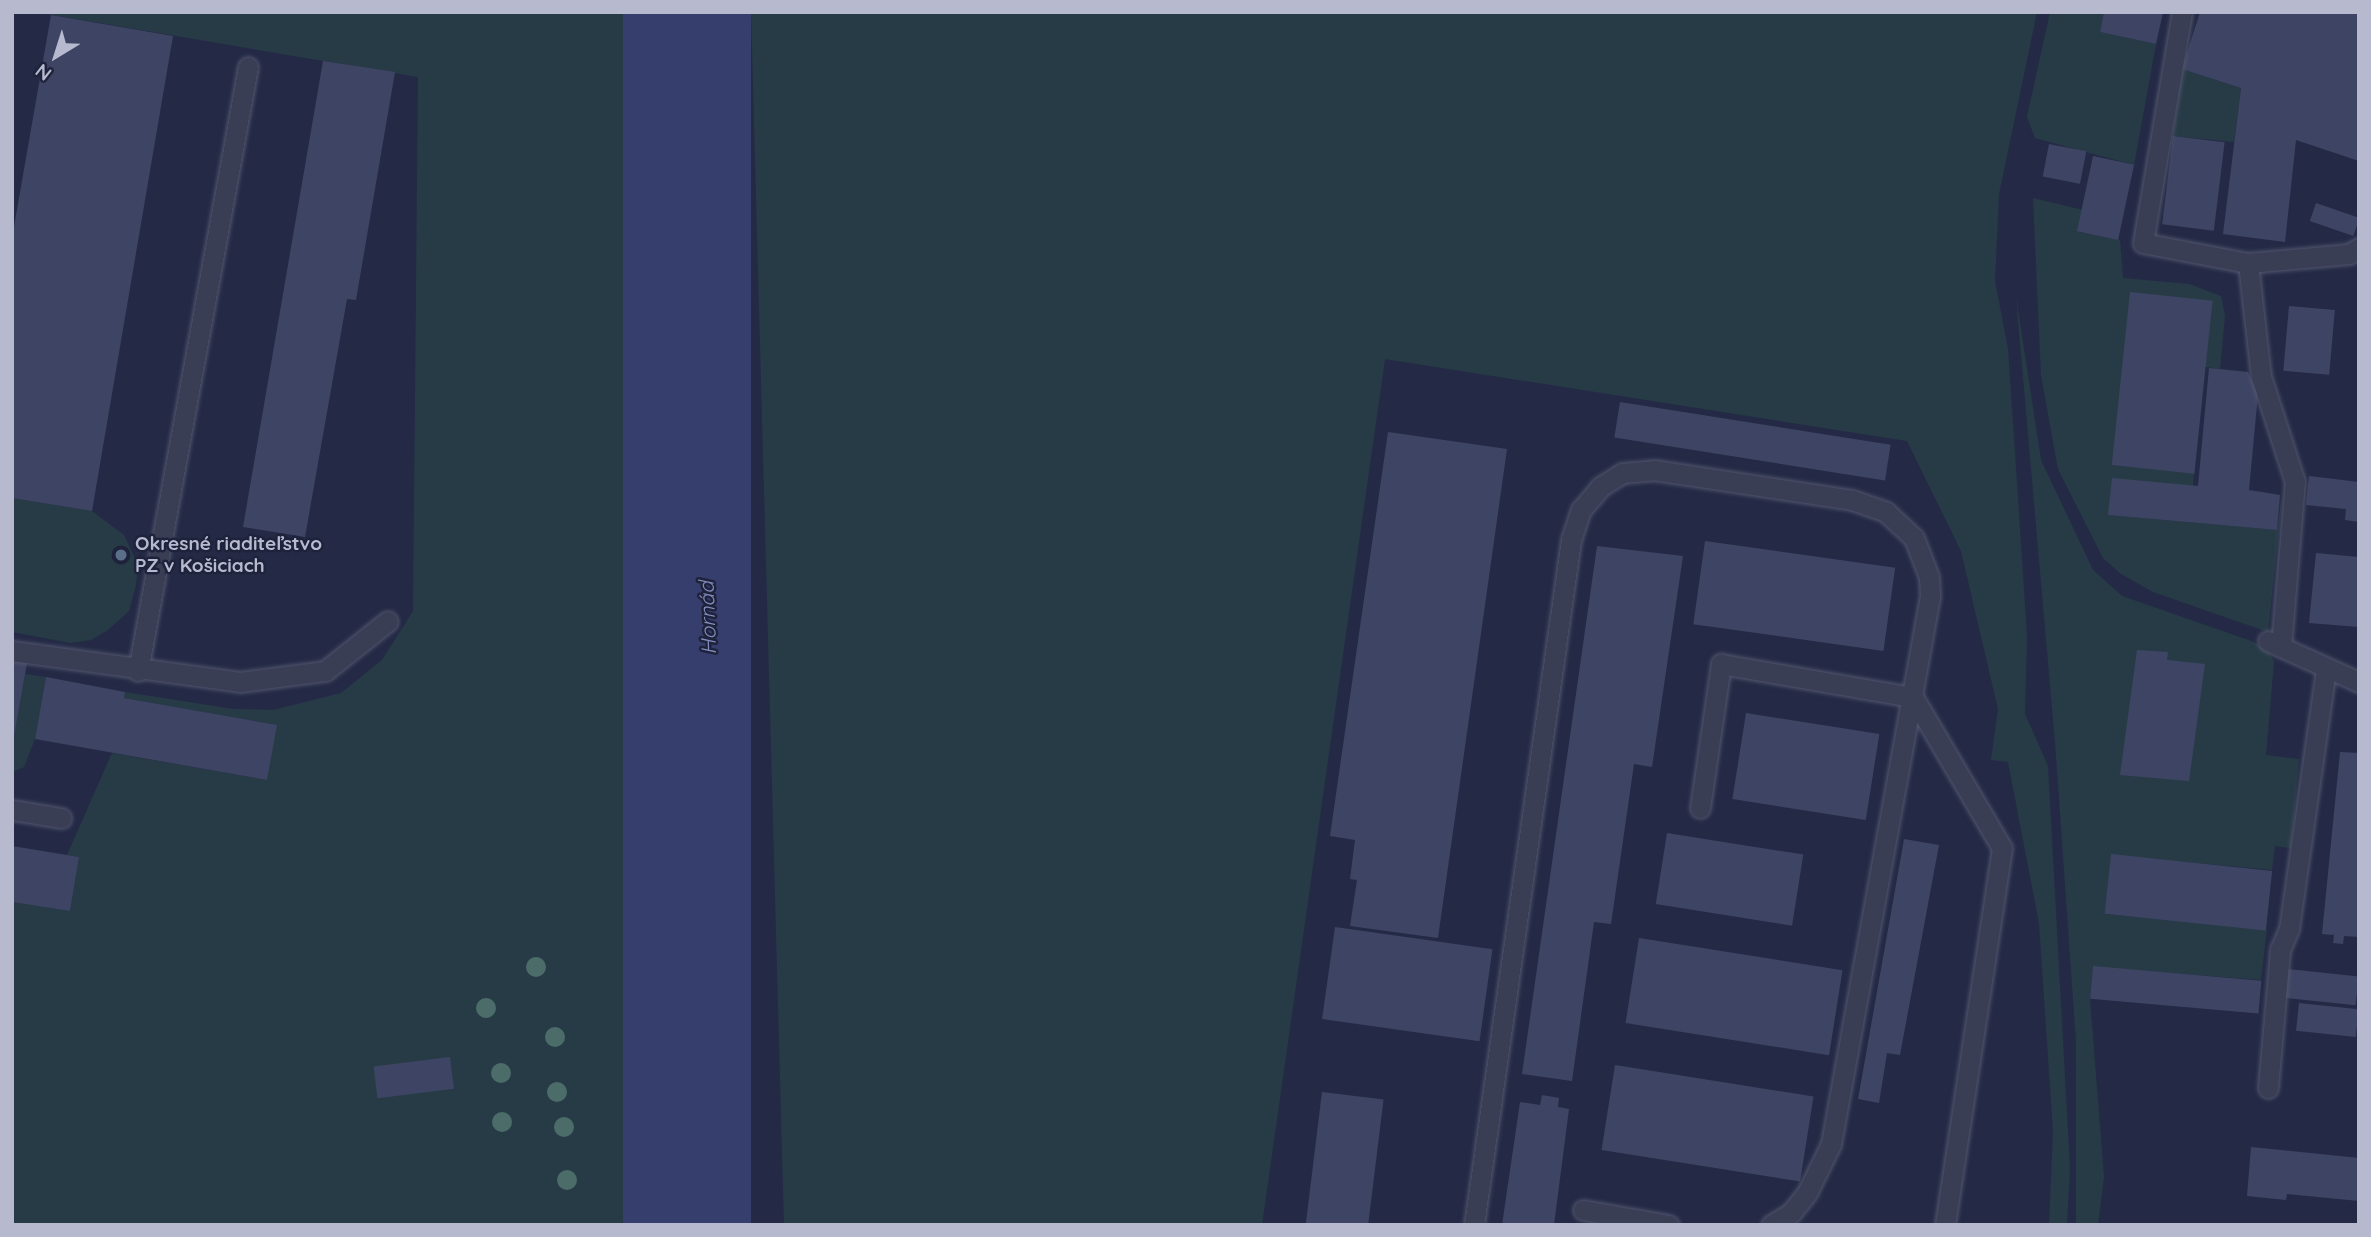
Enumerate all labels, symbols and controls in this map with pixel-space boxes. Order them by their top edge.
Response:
north arrow [21,21,91,91]
text: N [30,59,56,86]
place label: Okresné riaditeľstvo PZ v Košiciach [135,533,322,577]
marker: Okresné riaditeľstvo PZ v Košiciach [113,547,129,563]
water label: Hornád [693,581,721,655]

